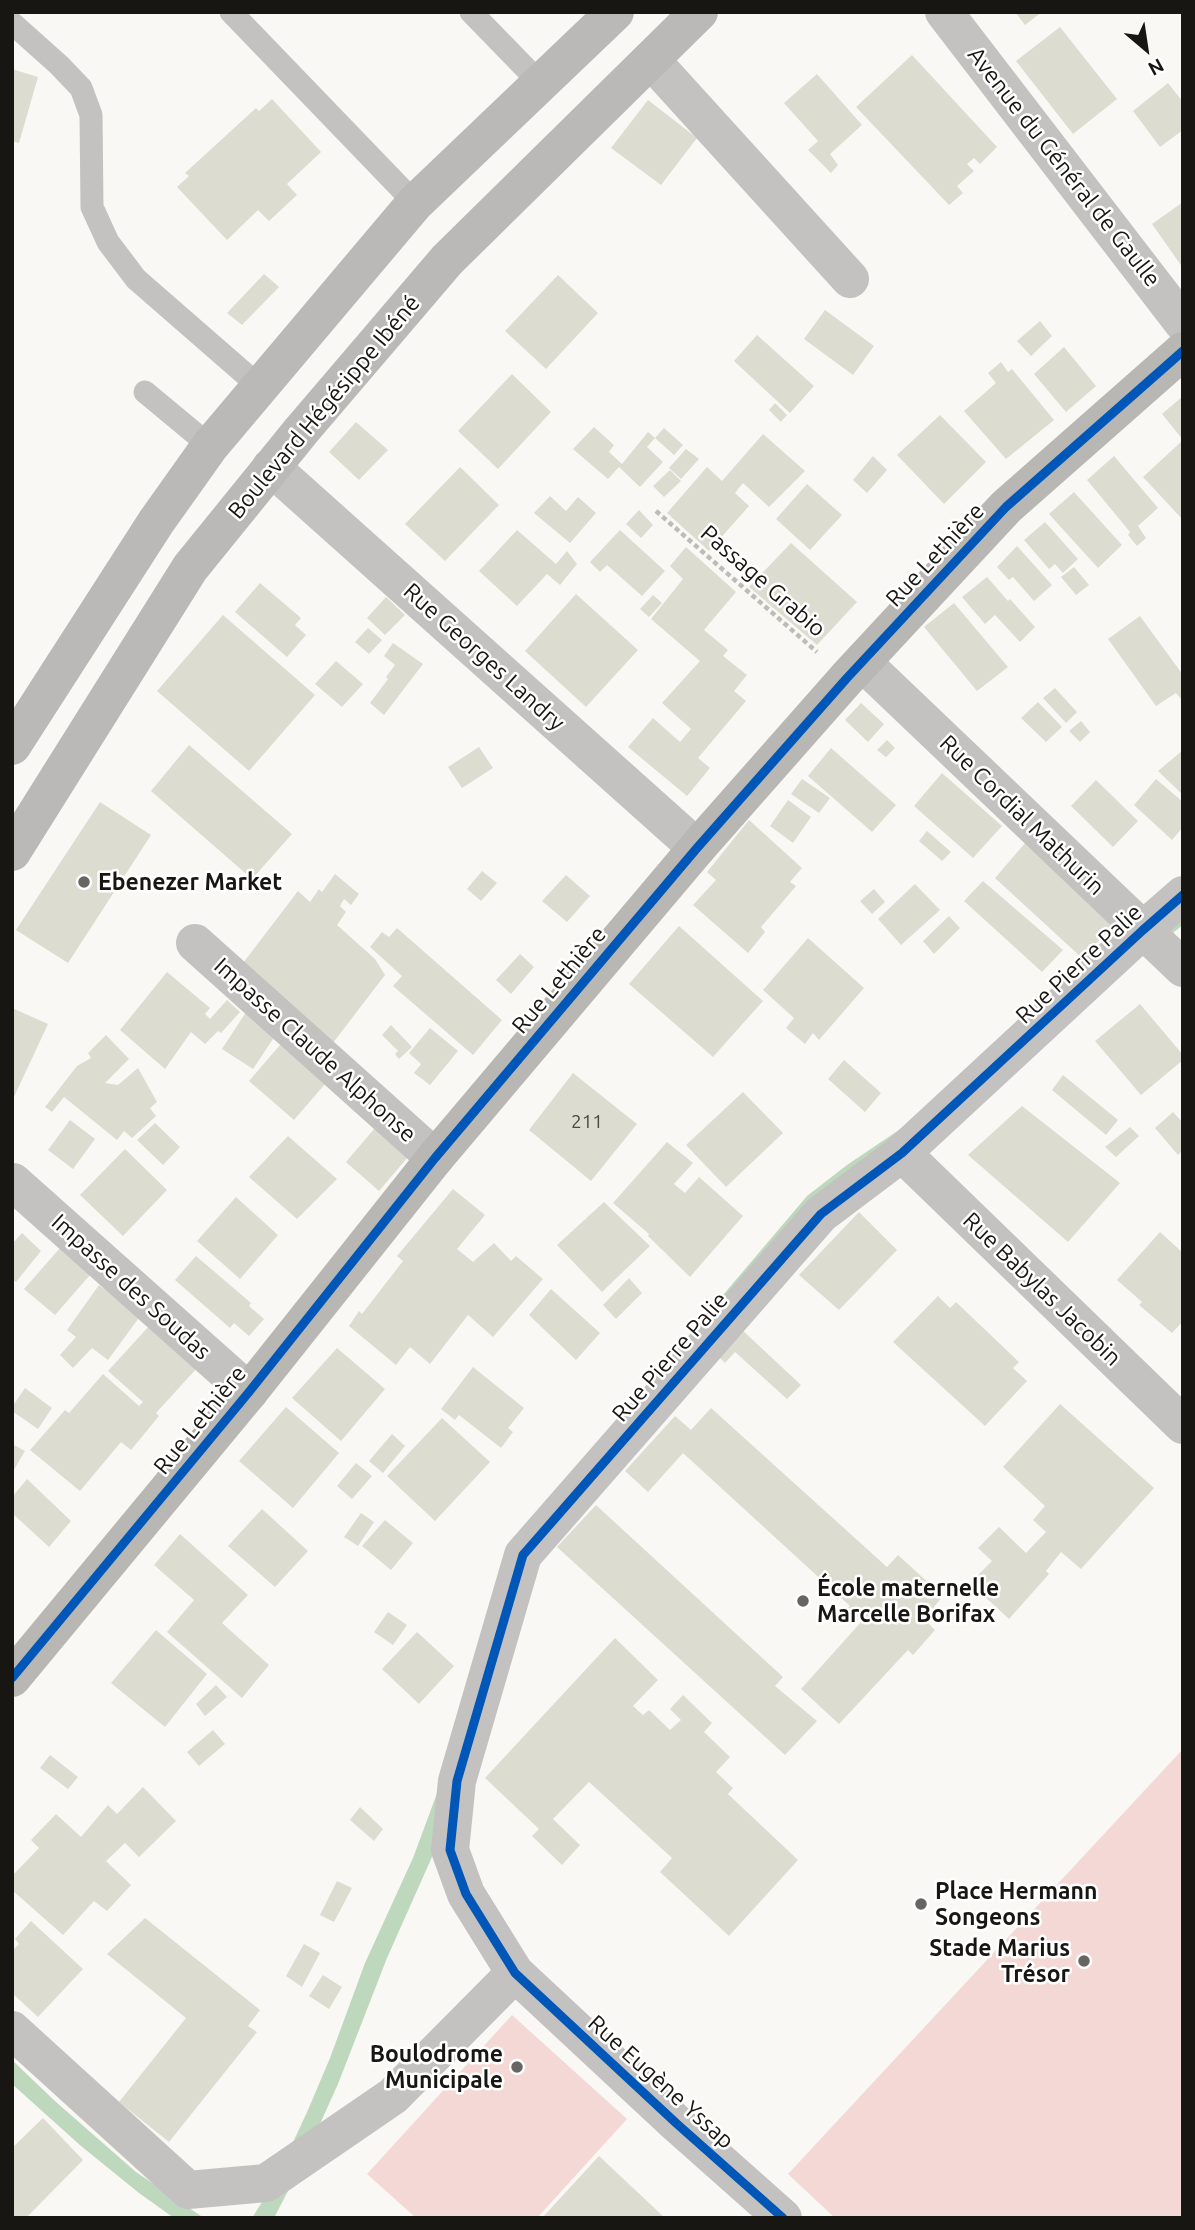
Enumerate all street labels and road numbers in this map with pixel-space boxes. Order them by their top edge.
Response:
street label: Avenue du Général de Gaulle [962,42,1166,292]
street label: Boulevard Hégésippe Ibéné [222,290,426,524]
street label: Rue Lethière [880,497,990,613]
street label: Passage Grabio [695,519,831,643]
street label: Rue Georges Landry [398,577,570,737]
street label: Rue Cordial Mathurin [934,729,1110,901]
street label: Rue Pierre Palie [1010,898,1148,1030]
street label: Rue Lethière [506,921,612,1039]
street label: Impasse Claude Alphonse [208,952,422,1148]
street label: Rue Babylas Jacobin [957,1207,1127,1371]
street label: Impasse des Soudas [46,1208,216,1366]
street label: Rue Pierre Palie [606,1287,734,1427]
street label: Rue Lethière [148,1360,252,1480]
street label: Rue Eugène Yssap [582,2009,740,2155]

